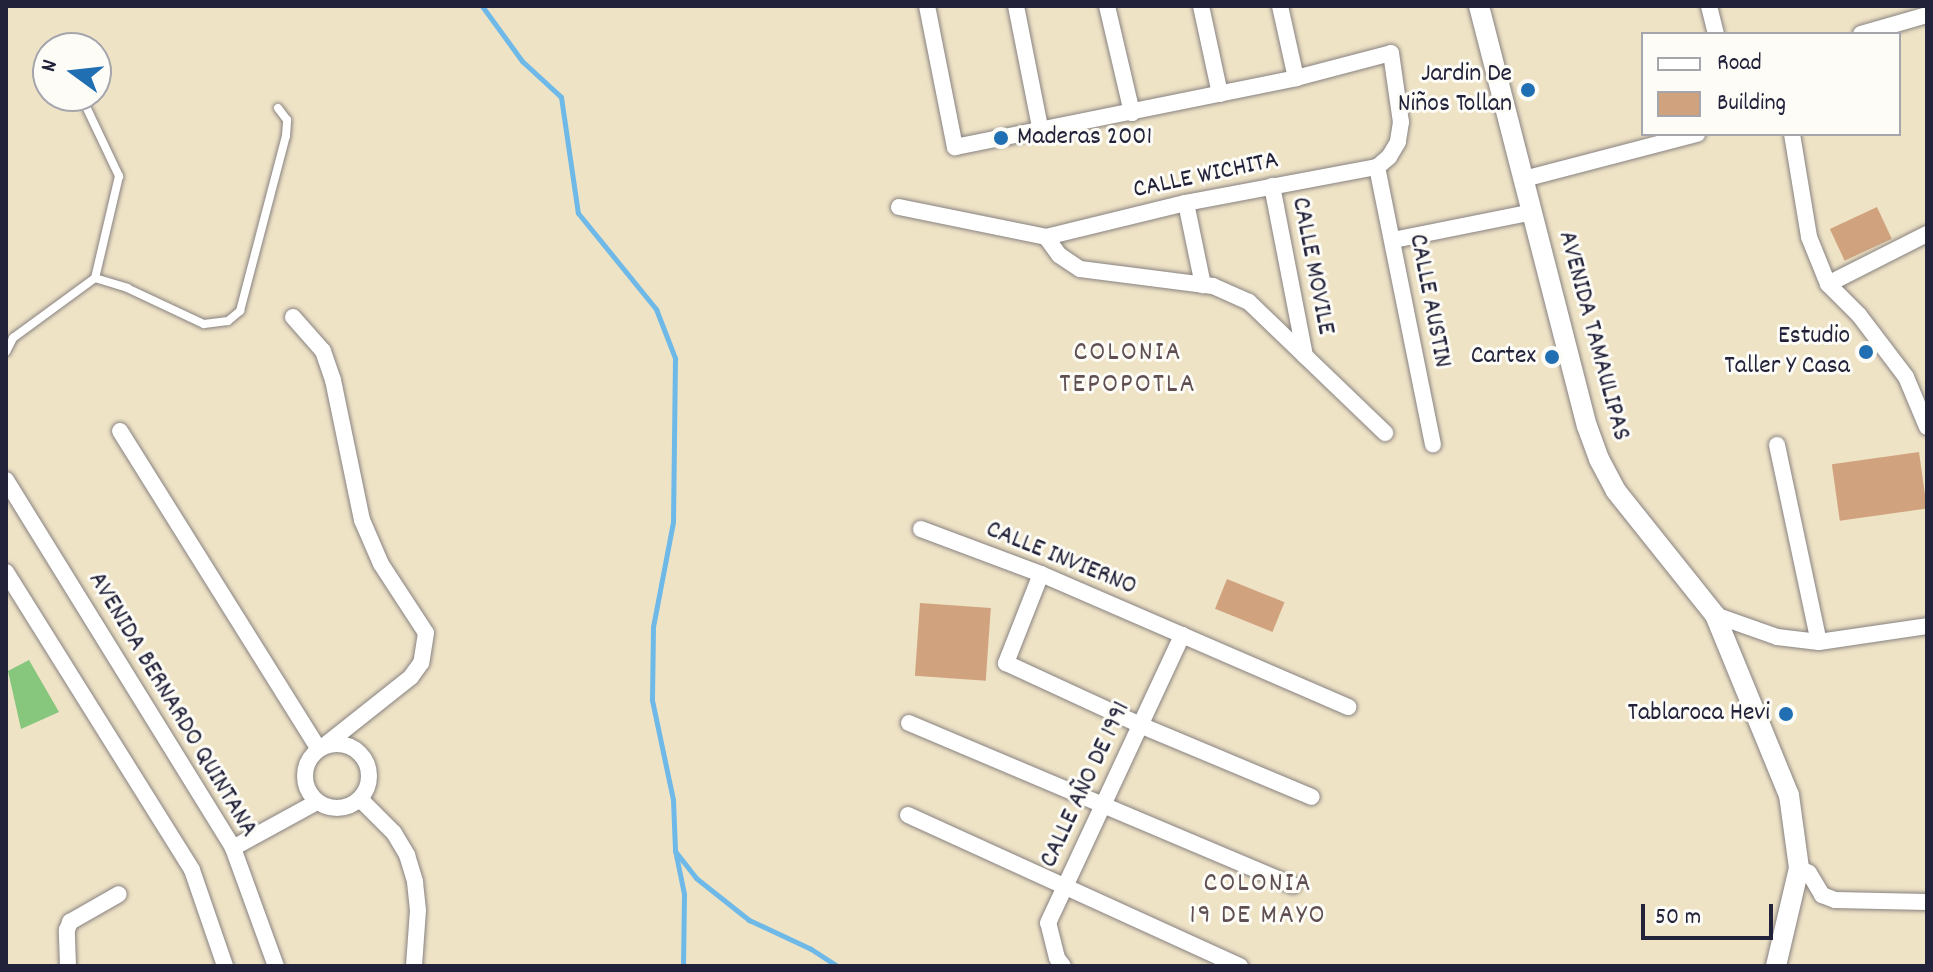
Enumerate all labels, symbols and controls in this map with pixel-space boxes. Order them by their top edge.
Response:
north arrow [32,32,112,112]
legend [1641,32,1901,136]
text: Road [1717,47,1762,81]
text: N [34,57,67,75]
place label: Jardin De Niños Tollan [1398,59,1512,120]
marker: Jardin De Niños Tollan [1519,81,1537,99]
text: Building [1717,87,1786,121]
place label: Maderas 2001 [1017,122,1152,154]
marker: Maderas 2001 [992,129,1010,147]
street label: CALLE WICHITA [1130,145,1282,207]
street label: CALLE MOVILE [1283,195,1341,337]
street label: AVENIDA TAMAULIPAS [1550,228,1636,444]
street label: CALLE AUSTIN [1401,231,1457,371]
place label: Estudio Taller Y Casa [1724,321,1850,382]
district label: COLONIA TEPOPOTLA [1059,337,1197,403]
place label: Cartex [1471,341,1536,373]
marker: Estudio Taller Y Casa [1857,343,1875,361]
marker: Cartex [1543,348,1561,366]
street label: CALLE INVIERNO [981,515,1141,603]
street label: AVENIDA BERNARDO QUINTANA [80,567,264,843]
street label: CALLE AÑO DE 1991 [1034,697,1138,873]
place label: Tablaroca Hevi [1628,698,1770,730]
marker: Tablaroca Hevi [1777,705,1795,723]
district label: COLONIA 19 DE MAYO [1190,868,1326,934]
scale bar [1645,888,1777,938]
text: 50 m [1655,901,1701,935]

